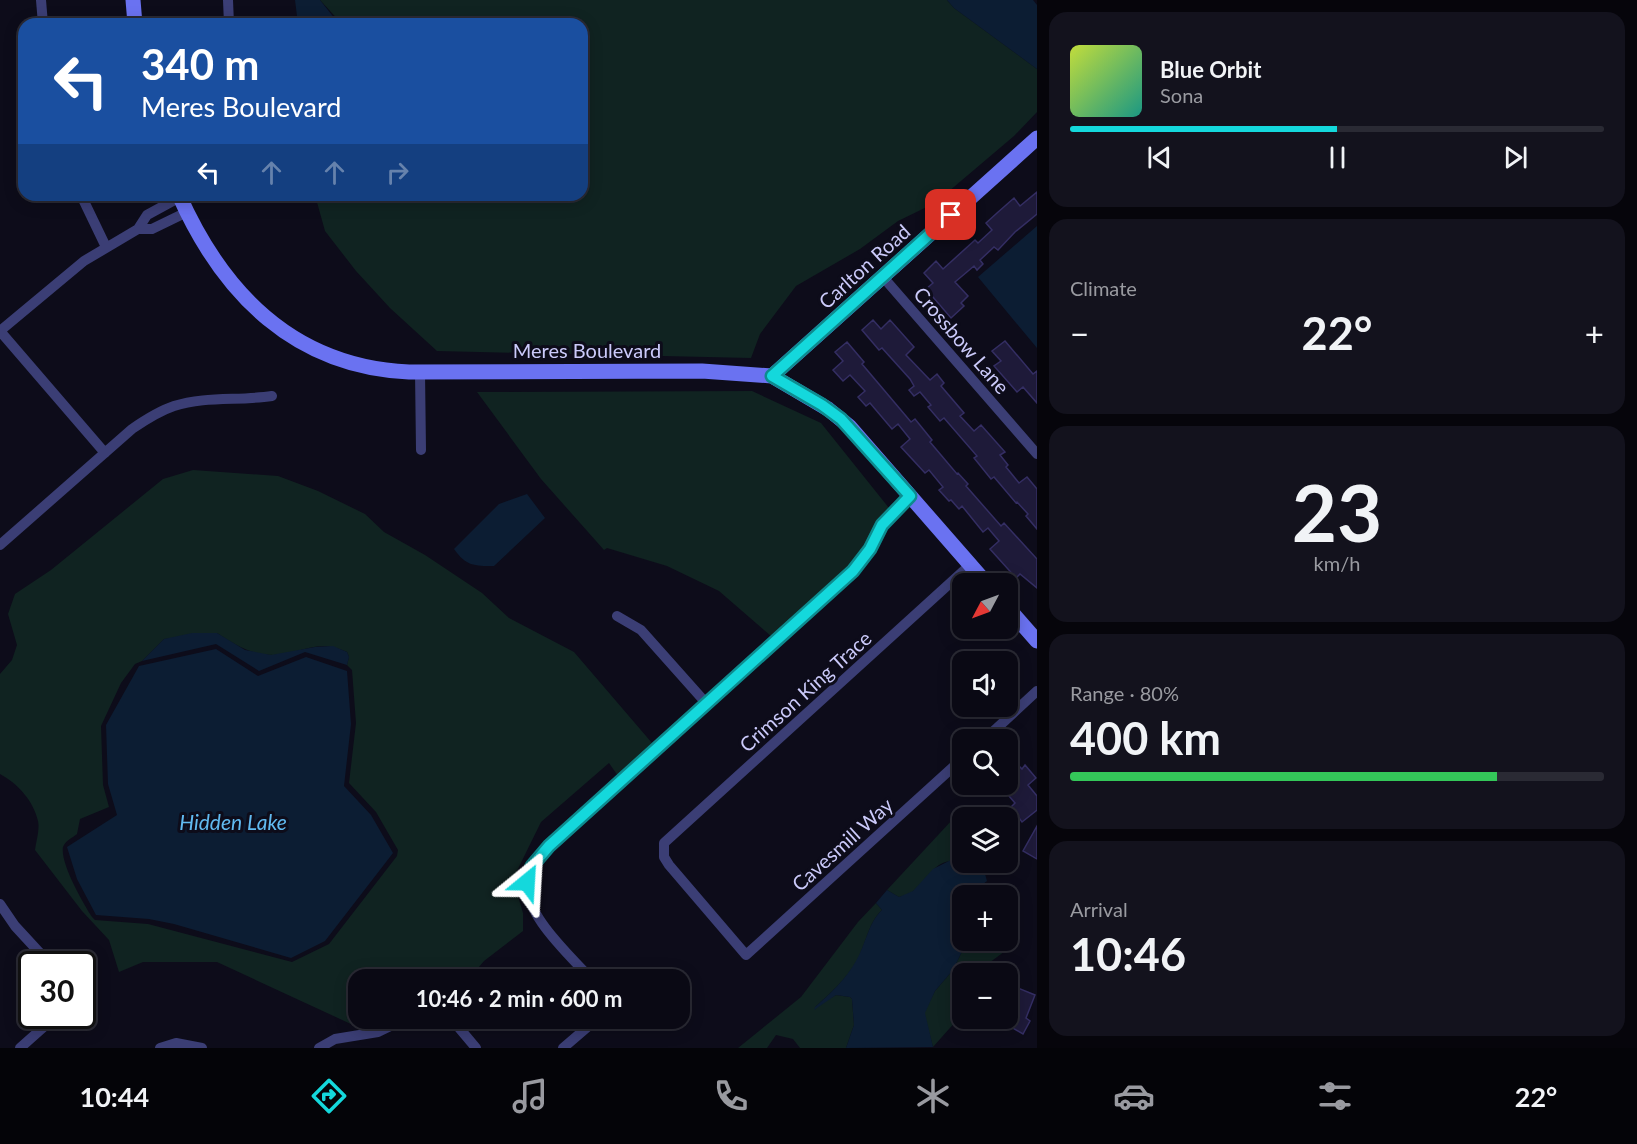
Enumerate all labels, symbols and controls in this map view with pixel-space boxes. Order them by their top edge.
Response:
text: 340 m [141,39,259,89]
icon: left [42,42,120,120]
text: Blue Orbit [1160,56,1261,83]
text: Sona [1160,83,1203,107]
text: Meres Boulevard [141,90,341,123]
icon: previous [1143,141,1176,174]
icon: pause [1321,141,1354,174]
icon: next [1499,141,1532,174]
icon: left [192,156,225,189]
icon: ahead [255,156,288,189]
icon: ahead [318,156,351,189]
icon: right [381,156,414,189]
pin [925,189,976,240]
icon: arrive [934,198,967,231]
street label: Carlton Road [813,219,915,313]
text: Climate [1070,276,1137,300]
street label: Crossbow Lane [909,282,1015,398]
text: 22° [1302,306,1372,360]
text: − [1070,313,1089,353]
text: + [1585,313,1604,353]
street label: Meres Boulevard [513,338,661,362]
text: 23 [1292,465,1382,559]
text: km/h [1314,551,1360,575]
north arrow [952,573,1018,639]
map controls [952,573,1018,1029]
street label: Crimson King Trace [734,626,876,756]
button: sound [952,651,1018,717]
text: Range · 80% [1070,681,1179,705]
text: 400 km [1070,711,1221,765]
button: search [952,729,1018,795]
street label: Cavesmill Way [787,792,898,896]
button: layers [952,807,1018,873]
water label: Hidden Lake [179,809,287,834]
position arrow [495,850,559,914]
button: + [952,885,1018,951]
text: Arrival [1070,897,1128,921]
text: 10:46 [1070,927,1186,981]
speed limit sign: 30 [18,951,96,1029]
button: − [952,963,1018,1029]
text: 10:46 · 2 min · 600 m [416,985,622,1012]
icon: directions [308,1075,350,1117]
icon: music [509,1075,551,1117]
icon: phone [710,1075,752,1117]
icon: climate [912,1075,954,1117]
icon: car [1113,1075,1155,1117]
icon: filters [1314,1075,1356,1117]
text: 10:44 [80,1080,149,1113]
text: 22° [1515,1080,1557,1113]

